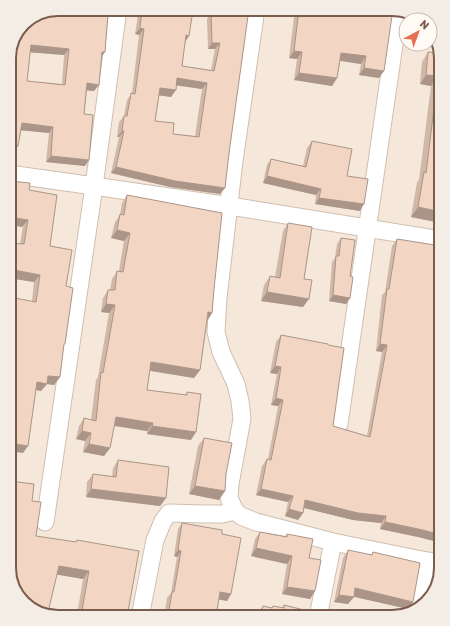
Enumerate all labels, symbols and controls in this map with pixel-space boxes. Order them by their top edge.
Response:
north arrow [398,12,438,52]
text: N [417,17,432,32]

